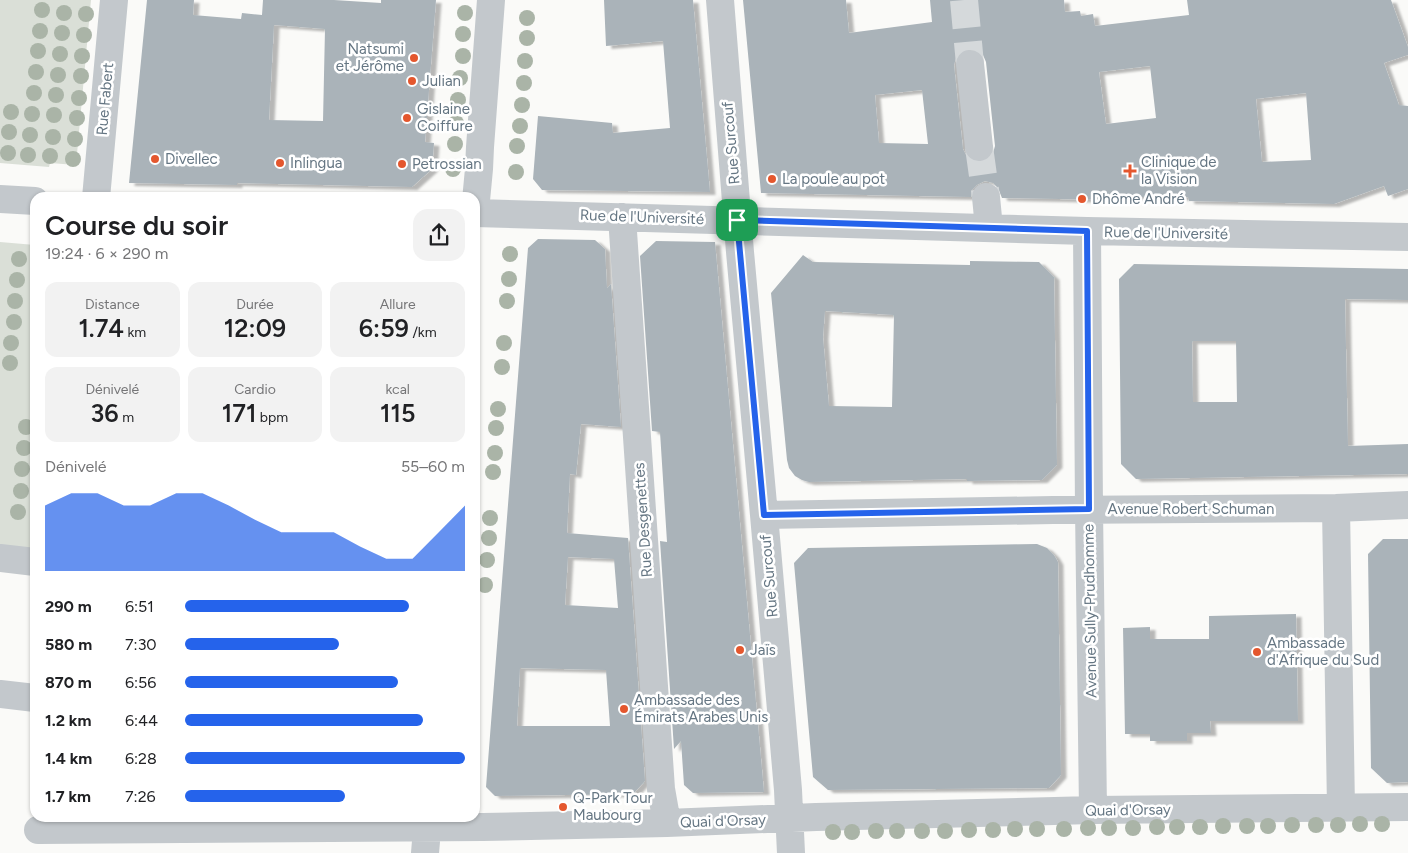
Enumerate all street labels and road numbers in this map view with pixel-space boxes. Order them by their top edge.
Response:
street label: Rue Fabert [93,61,117,136]
street label: Rue Surcouf [718,100,744,185]
street label: Rue de l'Université [580,206,704,228]
street label: Rue de l'Université [1104,223,1228,243]
street label: Rue Desgenettes [630,462,656,578]
street label: Avenue Robert Schuman [1108,500,1274,518]
street label: Avenue Sully-Prudhomme [1079,524,1101,698]
street label: Rue Surcouf [756,533,782,618]
street label: Quai d'Orsay [1085,800,1171,820]
street label: Quai d'Orsay [680,811,766,831]

